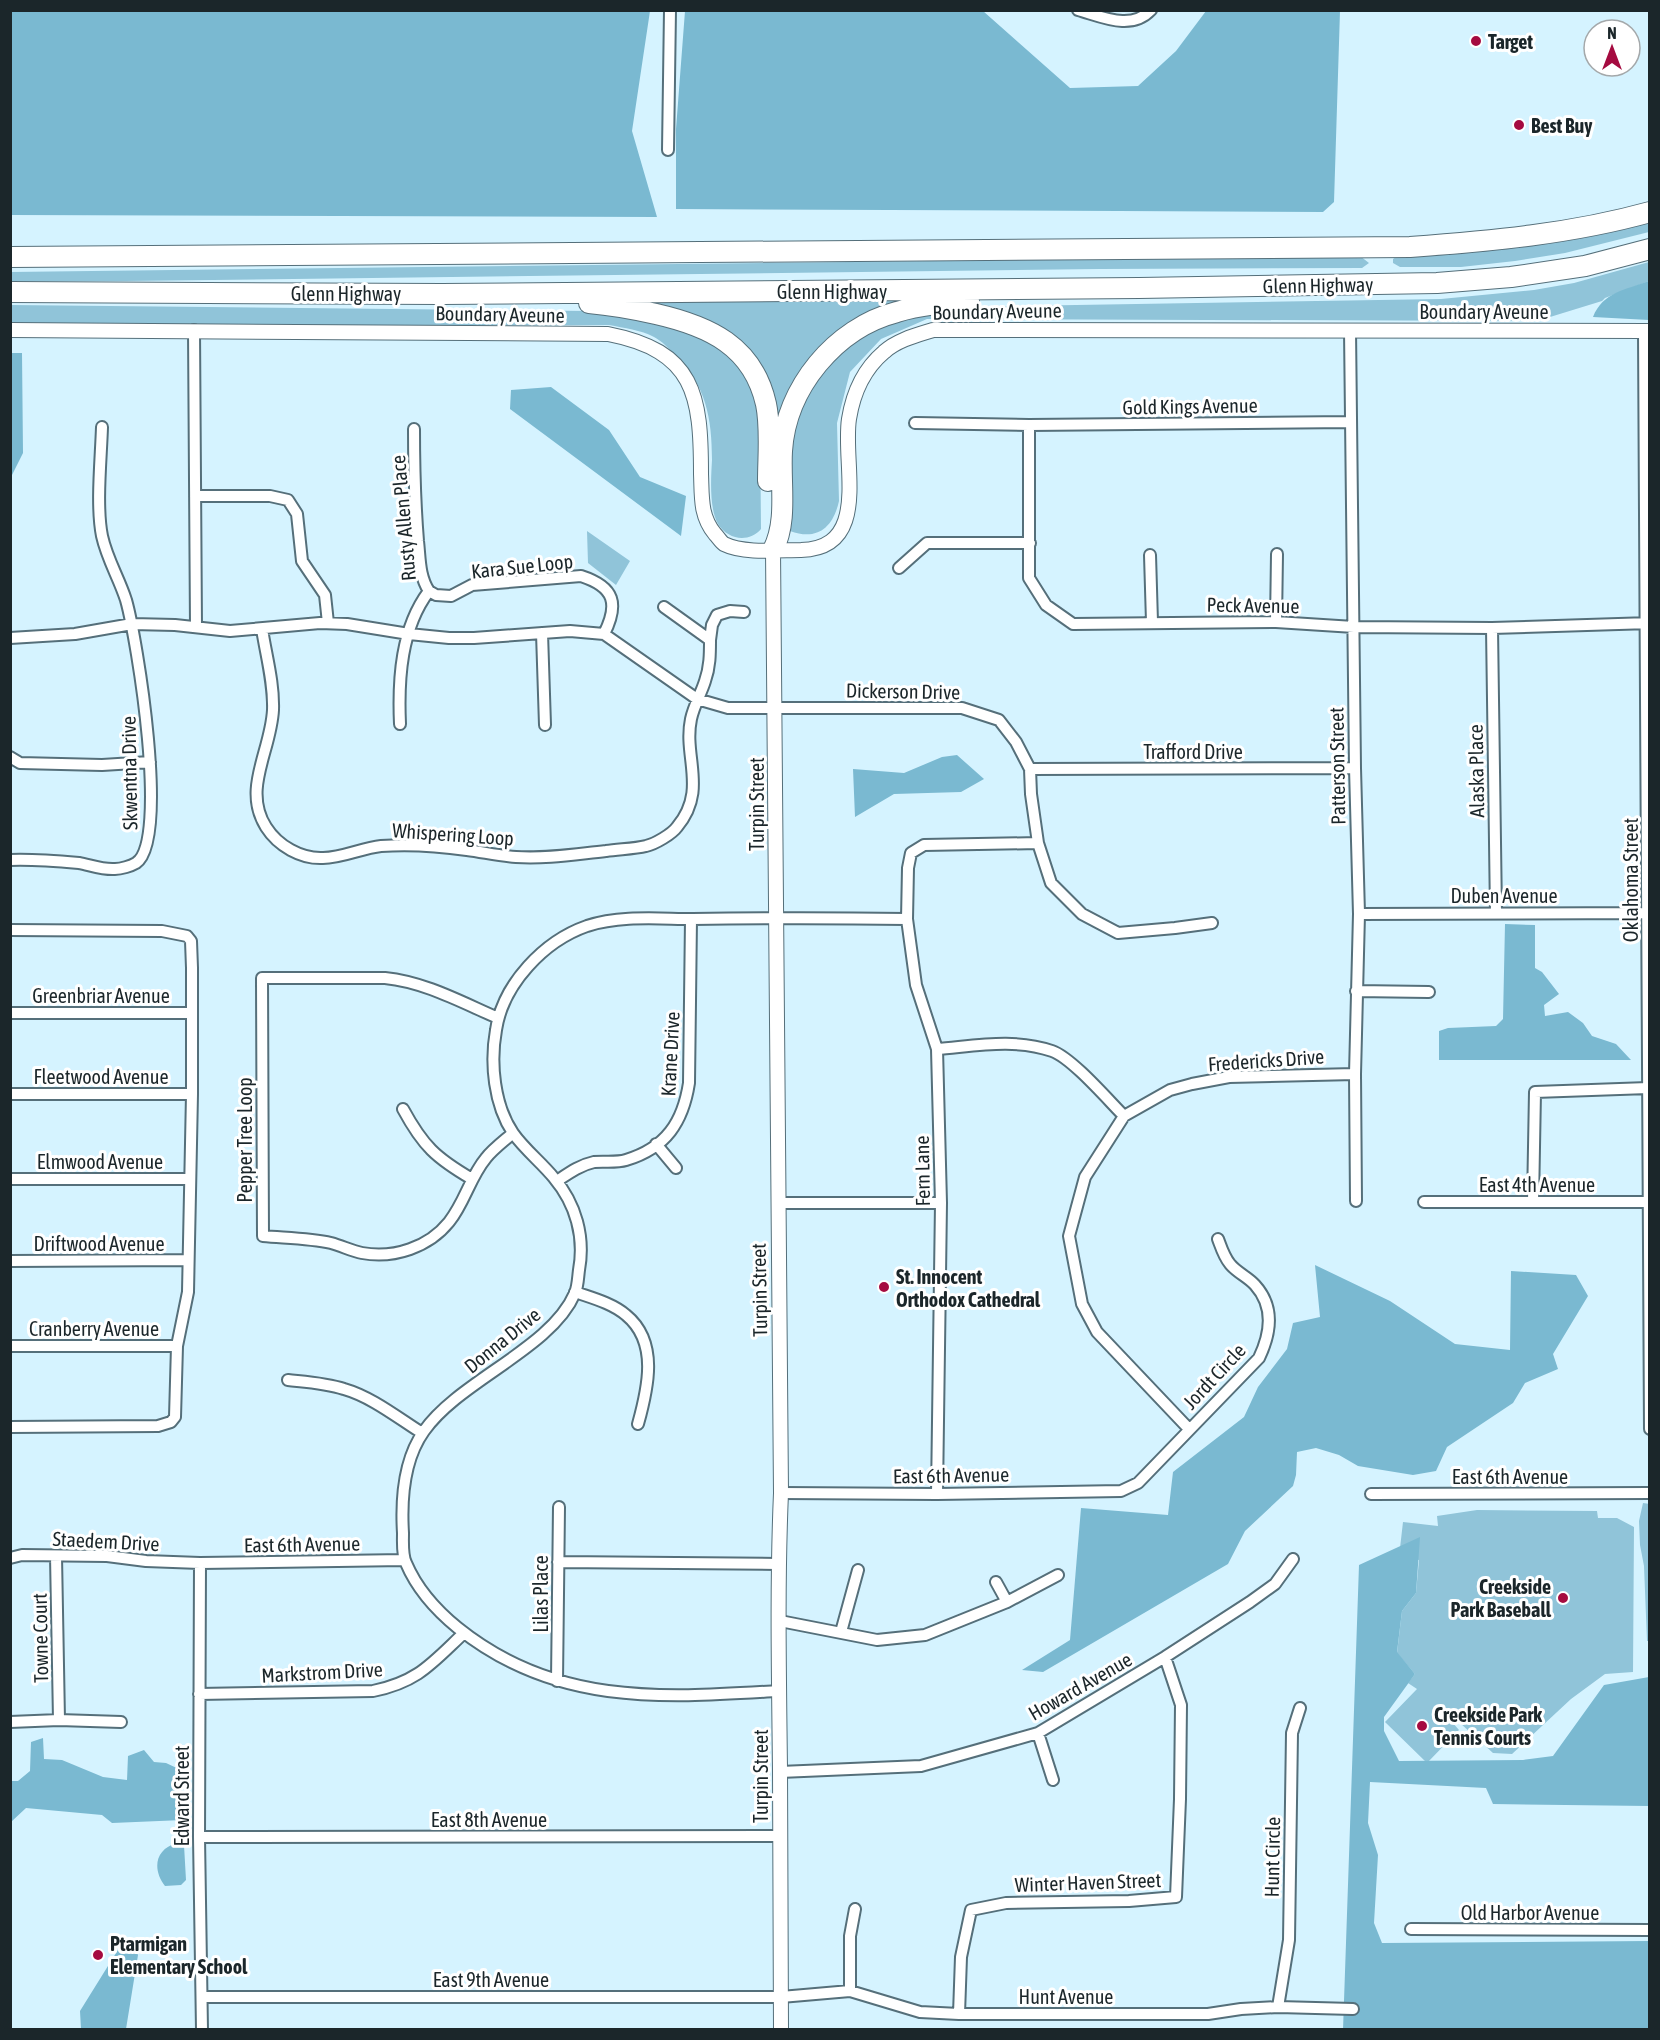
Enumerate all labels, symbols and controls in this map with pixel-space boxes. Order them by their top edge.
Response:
north arrow [1582,18,1642,78]
text: N [1607,24,1617,42]
place label: Target [1488,30,1533,53]
marker: Target [1469,34,1483,48]
place label: Best Buy [1531,114,1593,137]
marker: Best Buy [1512,118,1526,132]
street label: Glenn Highway [1262,273,1374,297]
street label: Glenn Highway [777,280,887,303]
street label: Glenn Highway [291,282,401,305]
street label: Boundary Aveune [932,298,1062,324]
street label: Boundary Aveune [1419,300,1549,323]
street label: Boundary Aveune [435,301,565,327]
street label: Gold Kings Avenue [1122,393,1258,419]
street label: Rusty Allen Place [386,454,420,582]
street label: Kara Sue Loop [470,549,574,583]
street label: Peck Avenue [1206,593,1300,617]
street label: Dickerson Drive [846,679,960,703]
street label: Patterson Street [1324,707,1350,825]
street label: Skwentna Drive [117,716,141,830]
street label: Alaska Place [1464,724,1488,818]
street label: Trafford Drive [1143,740,1243,763]
street label: Turpin Street [745,757,768,851]
street label: Whispering Loop [391,818,515,850]
street label: Oklahoma Street [1619,818,1642,942]
street label: Duben Avenue [1450,884,1558,907]
street label: Greenbriar Avenue [32,984,170,1007]
street label: Krane Drive [656,1011,684,1097]
street label: Fredericks Drive [1207,1044,1325,1076]
street label: Fleetwood Avenue [33,1065,169,1088]
street label: Pepper Tree Loop [233,1077,256,1203]
street label: Fern Lane [910,1135,934,1207]
street label: Elmwood Avenue [37,1150,163,1173]
street label: East 4th Avenue [1479,1173,1595,1196]
street label: Driftwood Avenue [33,1232,165,1255]
street label: Turpin Street [747,1243,771,1337]
place label: St. Innocent Orthodox Cathedral [896,1265,1041,1311]
marker: St. Innocent Orthodox Cathedral [877,1280,891,1294]
street label: Donna Drive [459,1302,545,1378]
street label: Cranberry Avenue [29,1317,159,1340]
street label: Jordt Circle [1178,1339,1250,1413]
street label: East 6th Avenue [893,1462,1009,1488]
street label: East 6th Avenue [1452,1465,1568,1488]
street label: Staedem Drive [52,1527,160,1555]
street label: East 6th Avenue [244,1531,360,1557]
street label: Lilas Place [529,1555,552,1633]
place label: Creekside Park Baseball [1451,1575,1552,1621]
marker: Creekside Park Baseball [1556,1591,1570,1605]
street label: Towne Court [28,1593,52,1683]
street label: Howard Avenue [1024,1647,1136,1725]
street label: Markstrom Drive [261,1657,383,1687]
place label: Creekside Park Tennis Courts [1434,1703,1542,1749]
marker: Creekside Park Tennis Courts [1415,1719,1429,1733]
street label: Turpin Street [749,1729,772,1823]
street label: Edward Street [170,1745,193,1847]
street label: East 8th Avenue [431,1808,547,1831]
street label: Hunt Circle [1260,1817,1284,1897]
street label: Winter Haven Street [1014,1868,1162,1896]
street label: Old Harbor Avenue [1461,1901,1599,1924]
place label: Ptarmigan Elementary School [110,1932,248,1978]
marker: Ptarmigan Elementary School [91,1948,105,1962]
street label: East 9th Avenue [433,1968,549,1991]
street label: Hunt Avenue [1019,1985,1113,2008]

